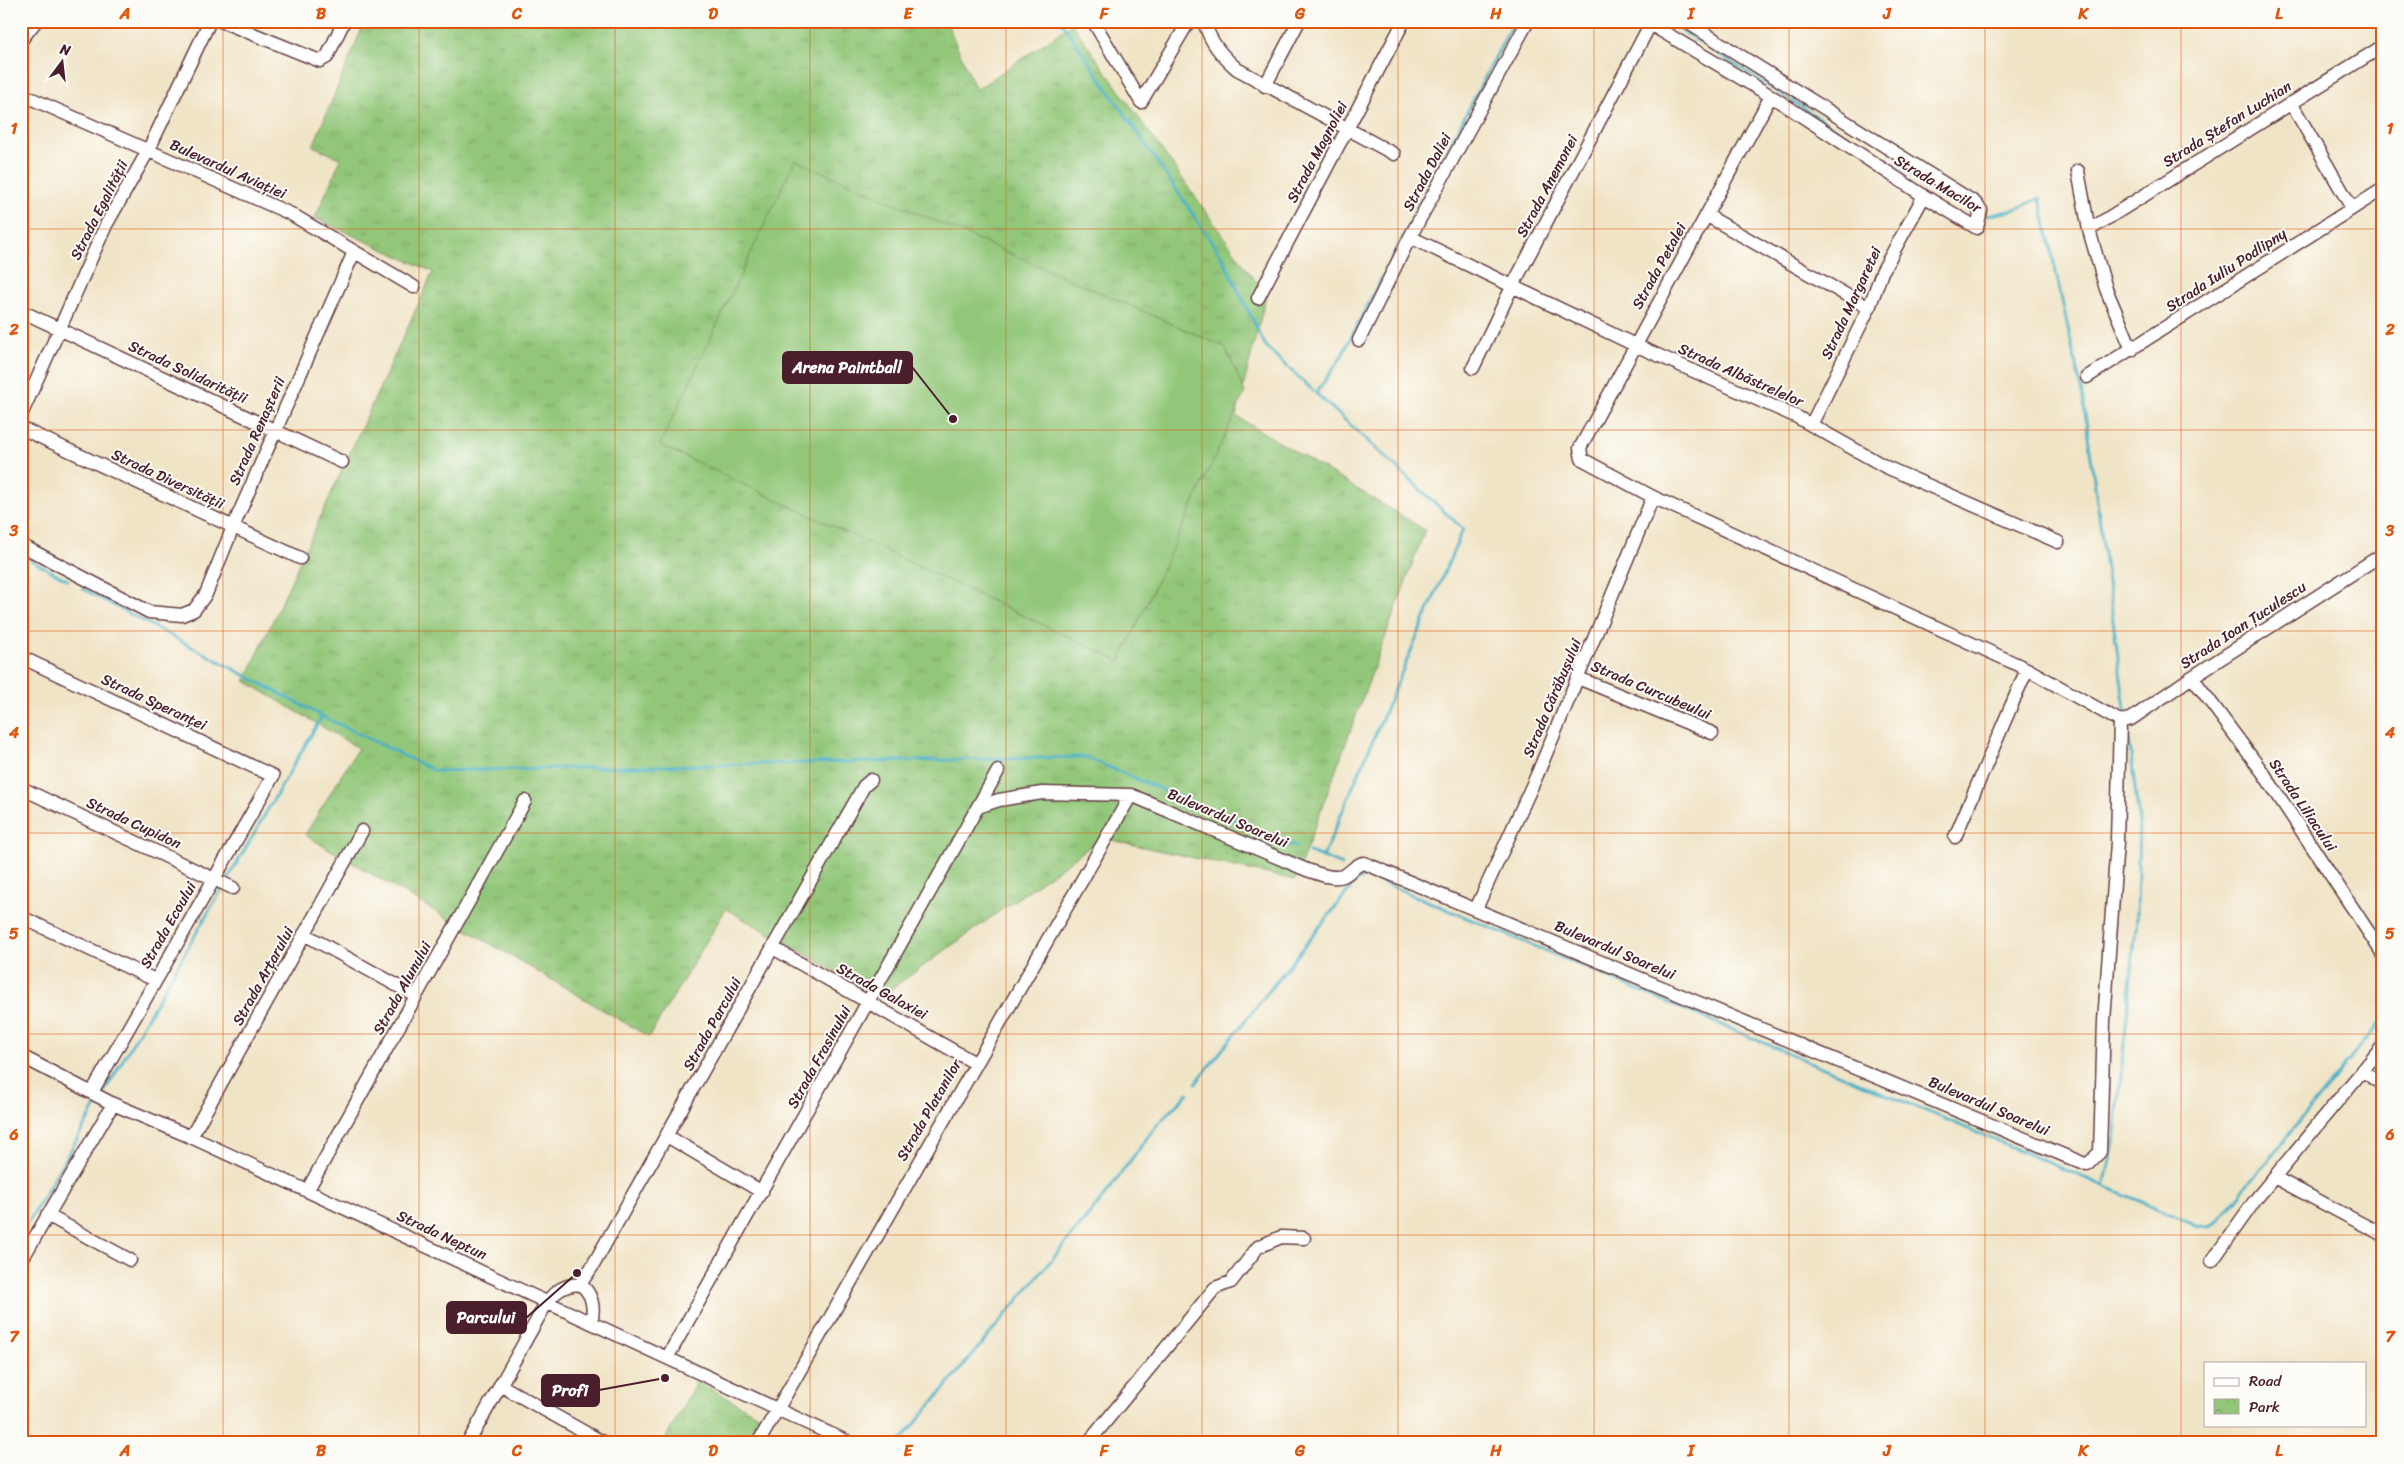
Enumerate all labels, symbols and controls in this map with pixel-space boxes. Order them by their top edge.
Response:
text: A [119,0,130,28]
text: B [316,0,327,28]
text: C [511,0,523,28]
text: D [708,0,718,28]
text: E [904,0,914,28]
text: F [1099,0,1110,28]
text: G [1294,0,1306,28]
text: H [1489,0,1502,28]
text: I [1687,0,1696,28]
text: J [1882,0,1892,28]
text: K [2077,0,2089,28]
text: L [2275,0,2283,28]
text: N [56,36,73,63]
north arrow [38,38,88,88]
street label: Strada Ștefan Luchian [2157,74,2297,174]
street label: Strada Magnoliei [1279,96,1355,207]
text: 1 [11,114,18,143]
text: 1 [2387,114,2394,143]
street label: Strada Daliei [1395,127,1459,216]
street label: Strada Anemonei [1509,129,1585,242]
street label: Bulevardul Aviației [165,132,291,207]
street label: Strada Macilor [1889,148,1988,221]
street label: Strada Egalității [63,155,136,265]
street label: Strada Petalei [1624,217,1694,314]
street label: Strada Iuliu Podlipny [2160,221,2292,319]
street label: Strada Margaretei [1813,242,1889,364]
text: 2 [8,315,19,344]
text: 2 [2384,315,2395,344]
street label: Strada Solidarității [124,333,253,411]
street label: Strada Albăstrelelor [1674,336,1809,415]
callout: Arena Paintball [783,352,912,383]
text: Arena Paintball [791,353,903,382]
street label: Strada Renașterii [221,372,293,490]
street label: Strada Diversității [107,441,230,517]
text: 3 [9,516,19,545]
text: 3 [2385,516,2395,545]
street label: Strada Ioan Țuculescu [2174,574,2312,676]
street label: Strada Cărăbușului [1515,634,1589,762]
street label: Strada Curcubeului [1587,653,1716,727]
street label: Strada Speranței [97,666,212,738]
text: 4 [8,718,19,747]
text: 4 [2384,718,2395,747]
street label: Strada Liliacului [2262,753,2344,858]
street label: Bulevardul Soarelui [1163,781,1293,856]
street label: Strada Cupidon [82,790,186,856]
street label: Strada Ecoului [133,876,204,973]
street label: Bulevardul Soarelui [1550,913,1680,988]
text: 5 [9,919,19,948]
text: 5 [2385,919,2395,948]
street label: Strada Arțarului [225,921,301,1030]
street label: Strada Alunului [365,936,439,1040]
street label: Strada Galaxiei [832,955,933,1027]
street label: Strada Parcului [675,972,749,1076]
street label: Strada Frasinului [780,1000,859,1113]
street label: Strada Platanilor [889,1053,969,1166]
street label: Bulevardul Soarelui [1924,1069,2054,1144]
text: 6 [8,1120,19,1149]
text: 6 [2384,1120,2395,1149]
street label: Strada Neptun [392,1203,492,1267]
callout: Parcului [447,1302,526,1333]
text: Parcului [457,1303,517,1332]
text: 7 [9,1322,20,1351]
text: 7 [2385,1322,2396,1351]
legend [2204,1362,2366,1426]
text: Road [2249,1368,2282,1394]
callout: Profi [542,1375,599,1406]
text: Profi [552,1376,589,1405]
text: Park [2249,1394,2280,1420]
text: A [119,1436,130,1464]
text: B [316,1436,327,1464]
text: C [511,1436,523,1464]
text: D [708,1436,718,1464]
text: E [904,1436,914,1464]
text: F [1099,1436,1110,1464]
text: G [1294,1436,1306,1464]
text: H [1489,1436,1502,1464]
text: I [1687,1436,1696,1464]
text: J [1882,1436,1892,1464]
text: K [2077,1436,2089,1464]
text: L [2275,1436,2283,1464]

